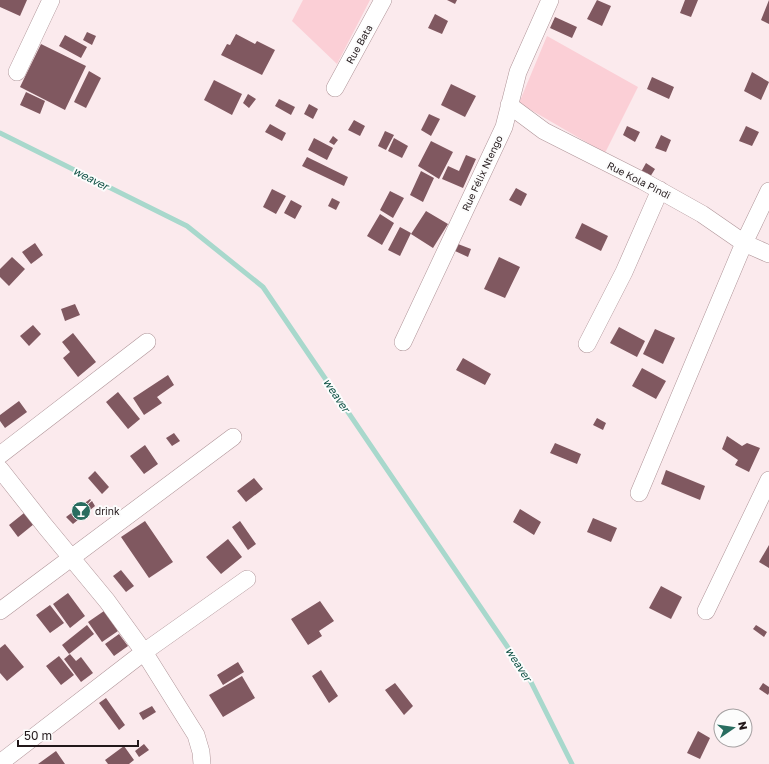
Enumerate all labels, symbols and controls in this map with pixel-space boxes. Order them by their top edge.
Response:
street label: Rue Bata [343,22,375,66]
street label: Rue Félix Ntengo [459,133,505,213]
street label: Rue Kola Pindi [605,159,673,201]
water label: weaver [71,164,112,193]
water label: weaver [321,376,354,416]
bar icon: drink [70,500,92,522]
place label: drink [95,505,120,517]
water label: weaver [503,645,536,685]
north arrow [713,708,753,748]
text: N [736,720,751,731]
scale bar [18,722,138,748]
text: 50 m [24,728,52,743]

